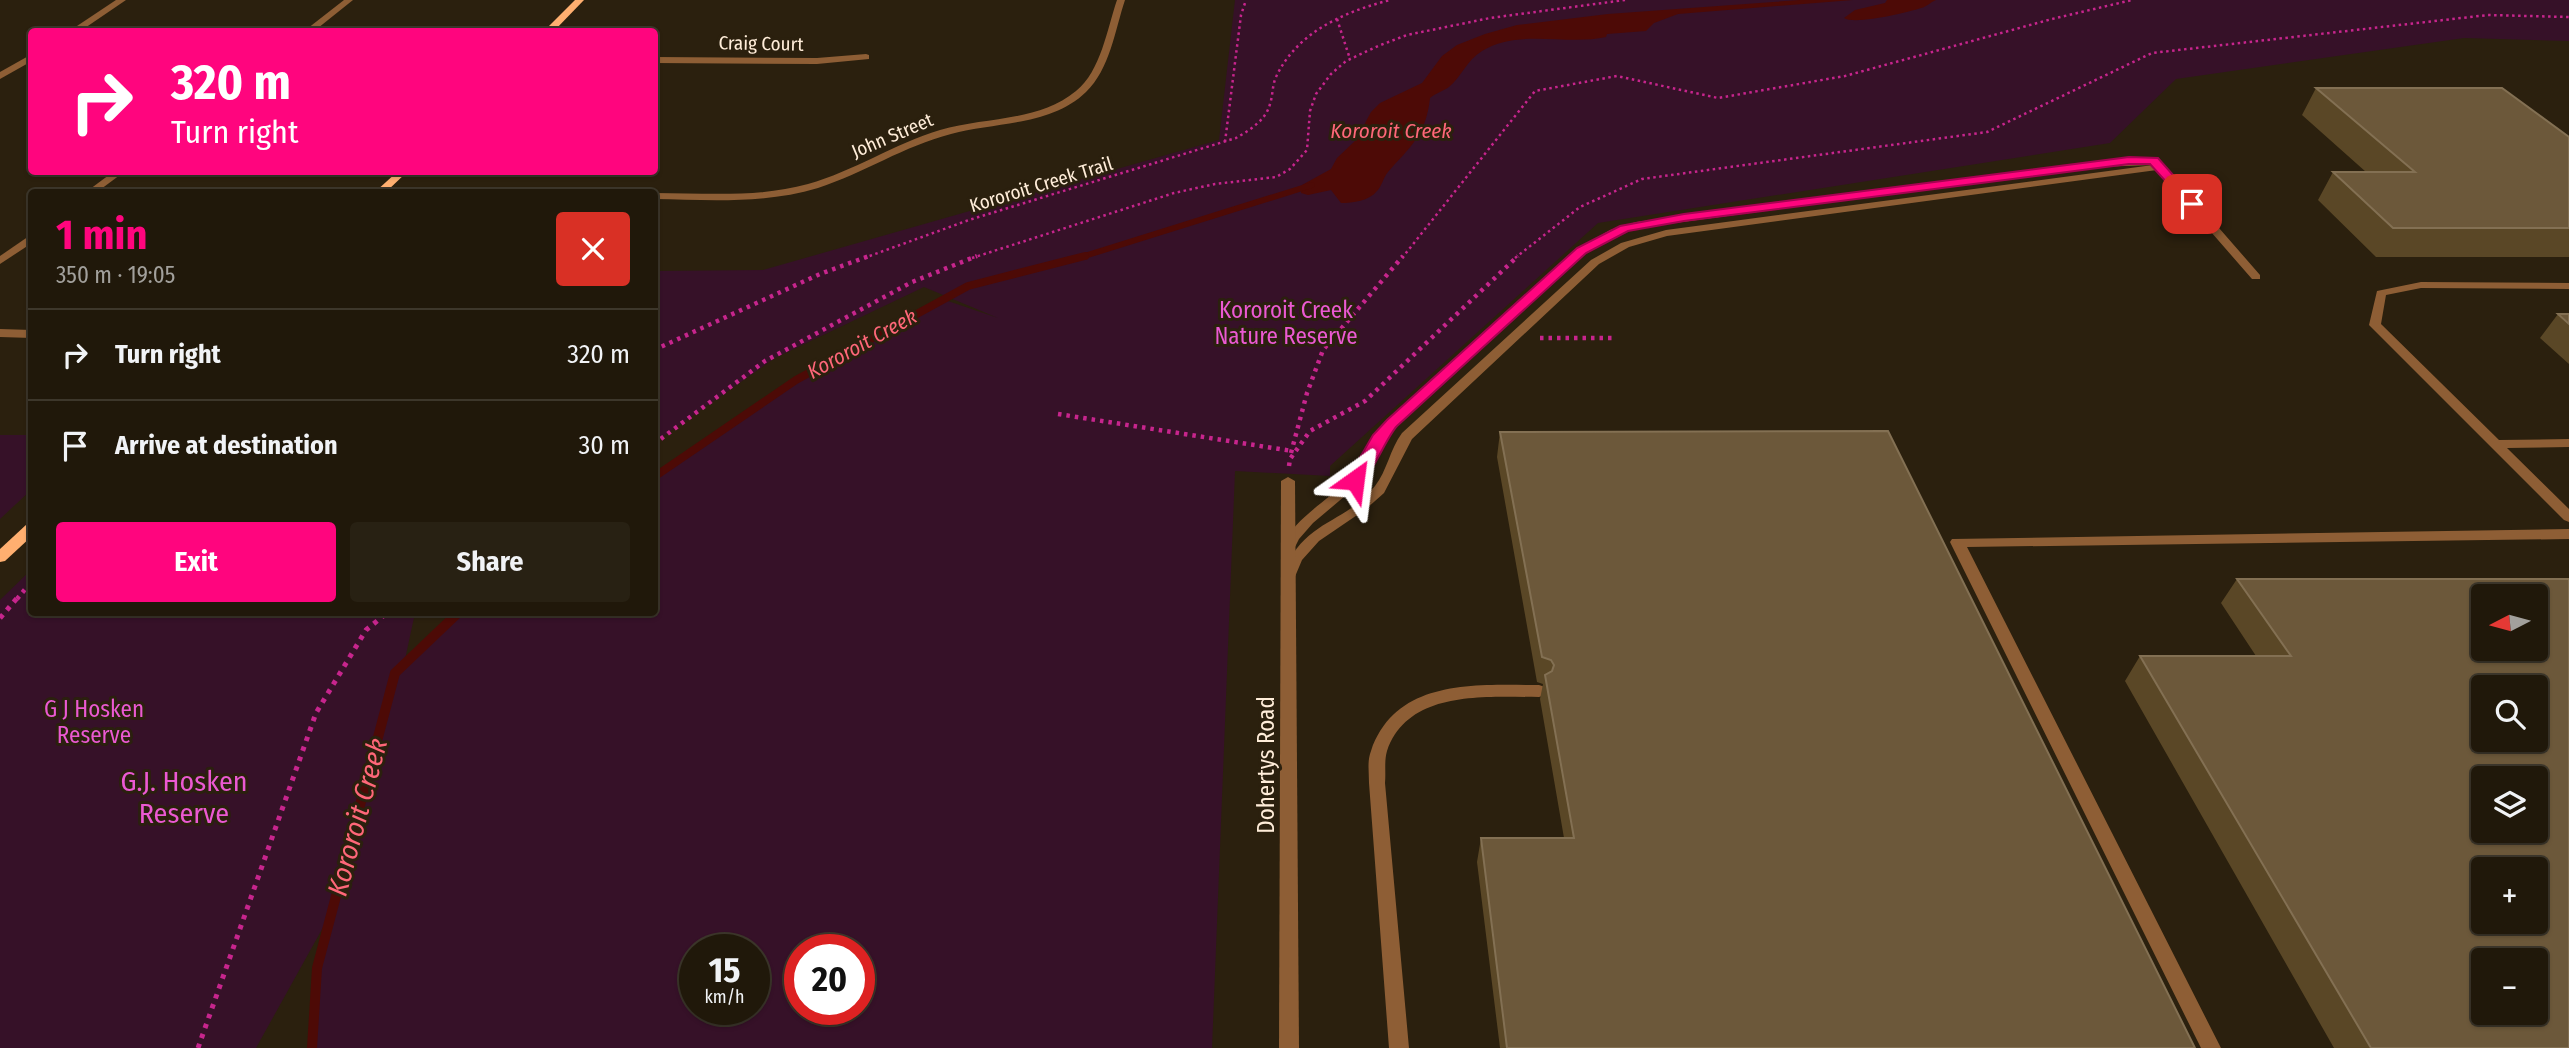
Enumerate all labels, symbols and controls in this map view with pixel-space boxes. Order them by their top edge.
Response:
street label: Craig Court [718,31,804,56]
text: 320 m [171,53,291,112]
icon: right [56,56,147,147]
street label: John Street [848,108,937,163]
text: Turn right [171,113,298,151]
water label: Kororoit Creek [1330,118,1452,144]
street label: Kororoit Creek Trail [967,152,1115,217]
pin [2162,174,2222,234]
icon: arrive [2173,185,2211,223]
text: 1 min [56,210,147,260]
button: close [556,212,630,286]
text: 350 m · 19:05 [56,261,175,289]
park label: Kororoit Creek Nature Reserve [1214,296,1358,350]
water label: Kororoit Creek [803,303,921,385]
icon: right [56,336,94,374]
text: Turn right [115,339,221,370]
text: 320 m [567,339,630,370]
icon: arrive [56,427,94,465]
text: Arrive at destination [115,430,338,461]
text: 30 m [579,430,630,461]
position arrow [1318,443,1392,517]
button: Exit [56,522,336,602]
button: Share [350,522,630,602]
north arrow [2471,584,2548,662]
map controls [2471,584,2548,1025]
button: search [2471,675,2548,752]
park label: G J Hosken Reserve [44,695,144,749]
street label: Dohertys Road [1252,696,1280,834]
water label: Kororoit Creek [321,735,394,900]
park label: G.J. Hosken Reserve [120,765,248,830]
button: layers [2471,766,2548,843]
button: + [2471,857,2548,934]
speed limit sign: 20 [784,934,875,1025]
button: − [2471,948,2548,1025]
text: 15 [708,949,740,991]
text: km/h [704,986,745,1008]

